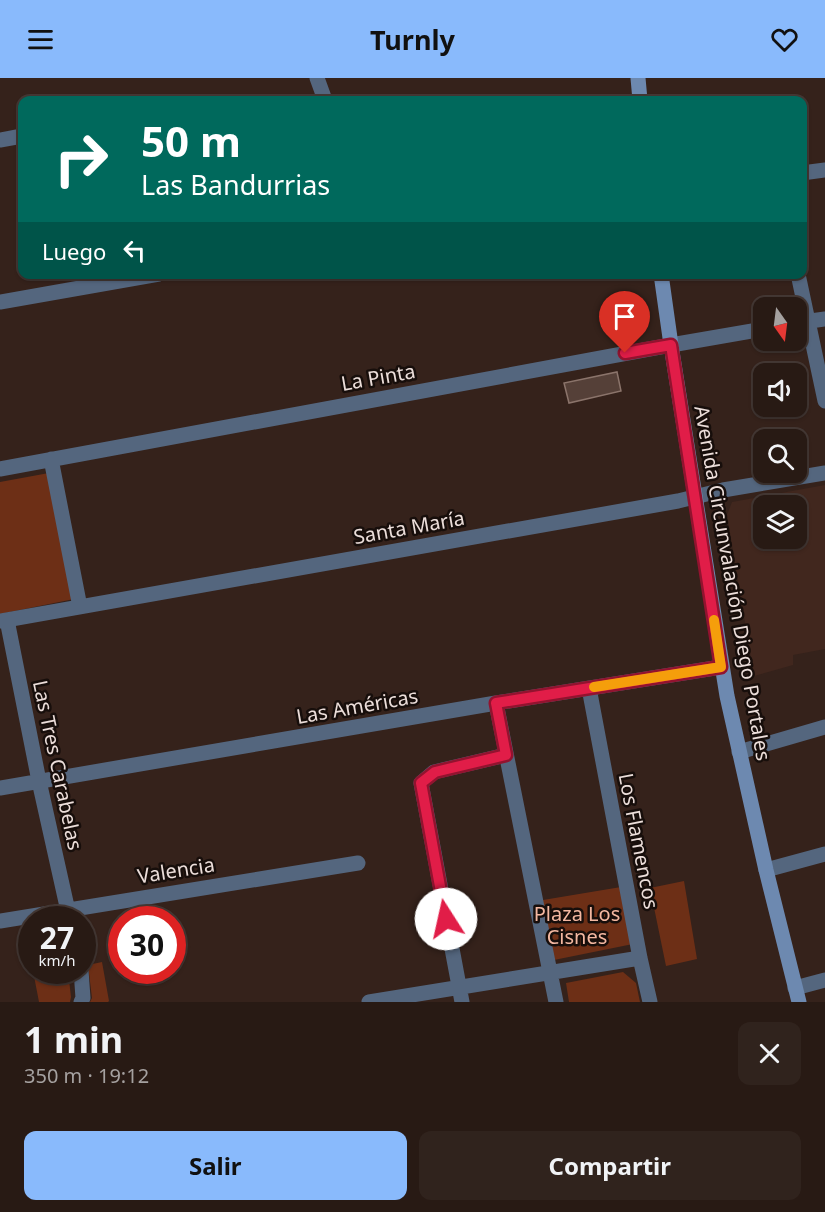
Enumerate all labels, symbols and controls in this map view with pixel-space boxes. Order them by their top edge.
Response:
text: Turnly [370,21,455,58]
icon: menu [24,23,57,56]
icon: heart [768,23,801,56]
text: 50 m [141,112,241,169]
icon: right [42,120,120,198]
text: Las Bandurrias [141,166,330,203]
icon: left [118,234,151,267]
text: Luego [42,236,106,266]
pin [599,291,650,353]
north arrow [753,297,807,351]
map controls [753,297,807,549]
icon: arrive [608,300,641,333]
street label: La Pinta [339,357,417,397]
button: sound [753,363,807,417]
street label: Avenida Circunvalación Diego Portales [688,403,778,763]
button: search [753,429,807,483]
button: layers [753,495,807,549]
street label: Santa María [351,504,467,550]
street label: Las Tres Carabelas [27,678,89,852]
street label: Las Américas [294,682,420,730]
street label: Los Flamencos [613,771,665,911]
street label: Valencia [136,851,216,889]
position arrow [414,887,478,951]
park label: Plaza Los Cisnes [534,900,620,950]
speed limit sign: 30 [108,906,186,984]
text: 27 [40,917,74,958]
text: km/h [39,950,75,970]
text: 1 min [24,1015,123,1064]
button: close [738,1022,801,1085]
text: 350 m · 19:12 [24,1062,149,1089]
button: Salir [24,1131,407,1200]
button: Compartir [419,1131,801,1200]

